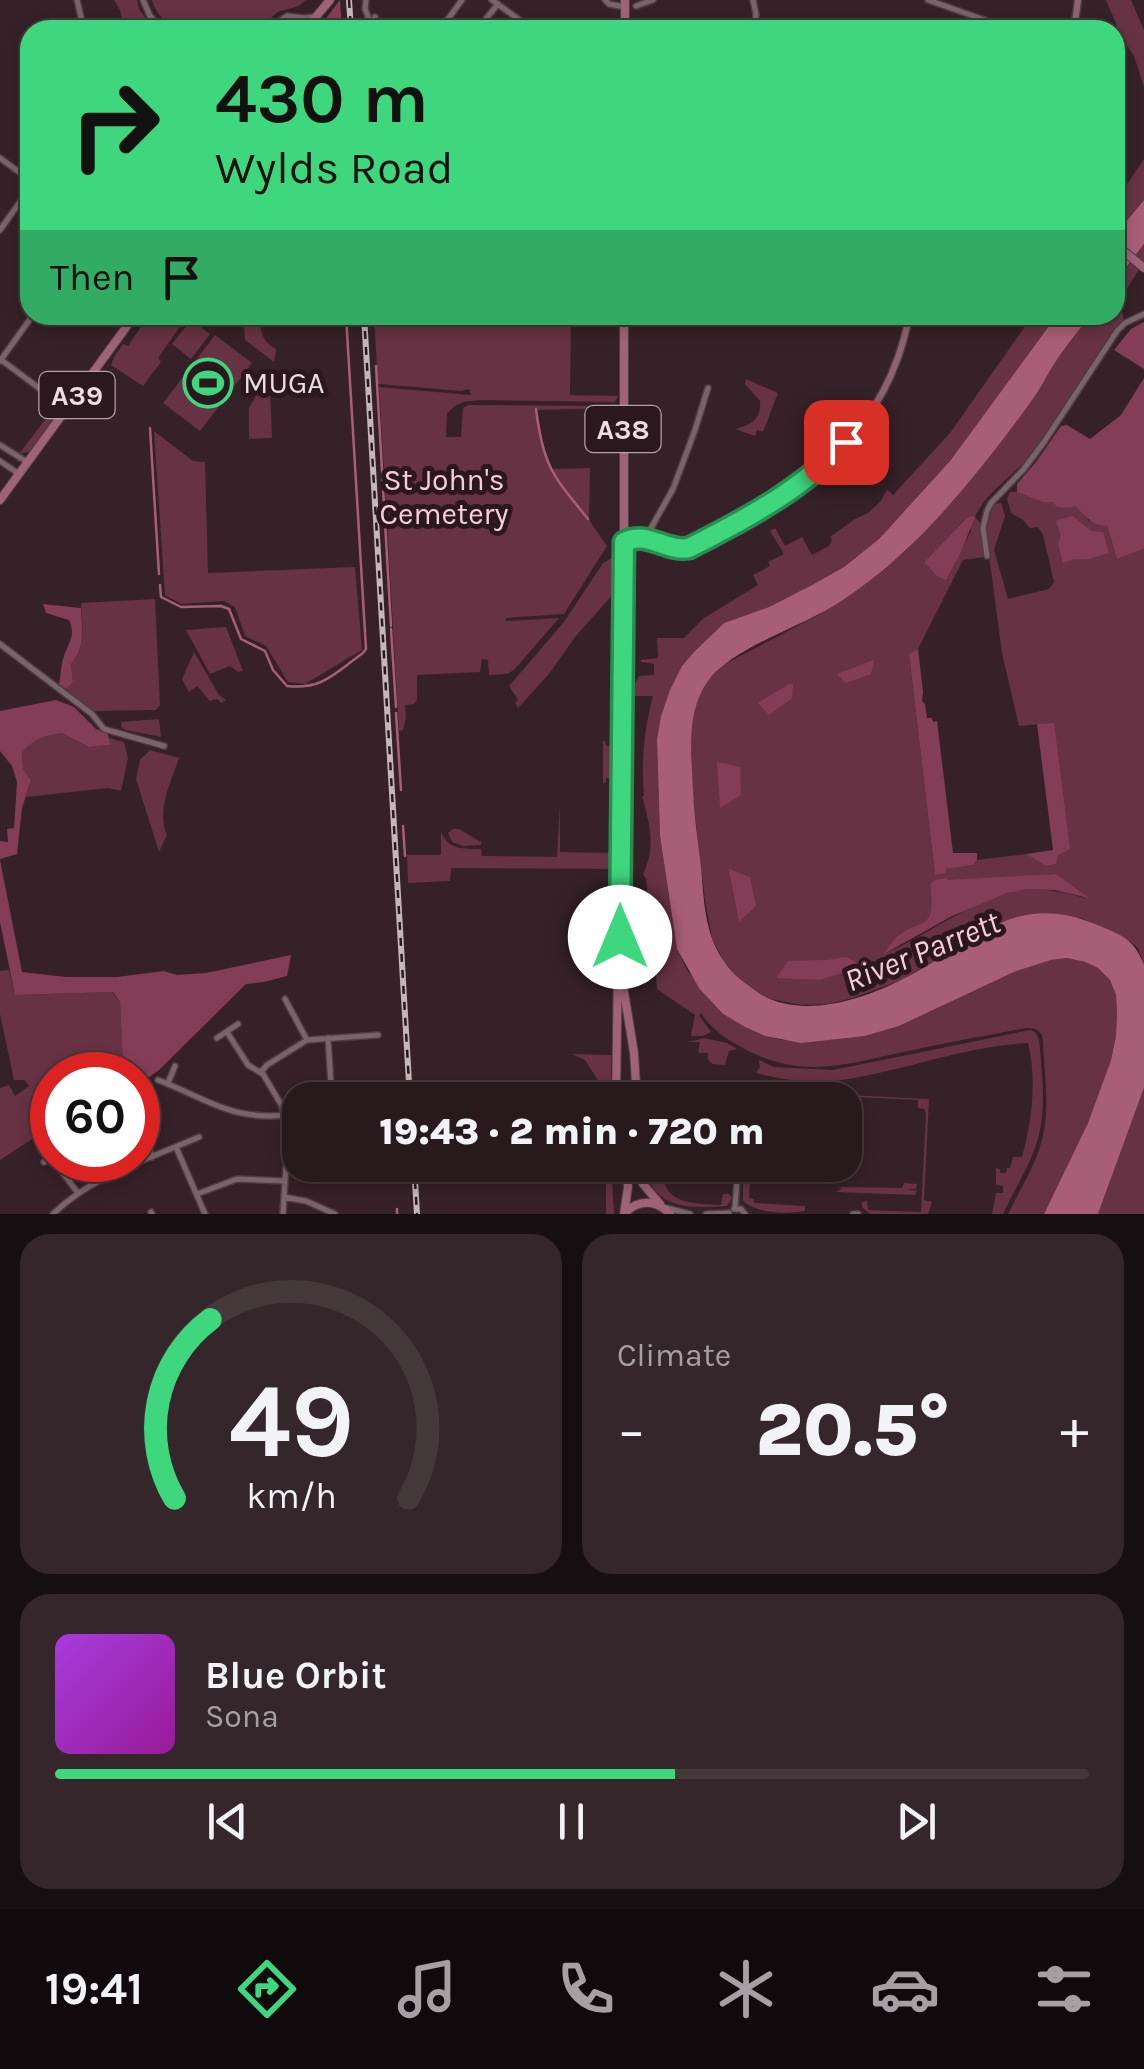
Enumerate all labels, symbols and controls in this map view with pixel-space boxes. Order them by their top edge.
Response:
text: 430 m [215,58,429,140]
icon: right [50,60,180,190]
text: Wylds Road [215,142,453,194]
icon: arrive [154,250,209,305]
text: Then [50,255,134,300]
sports icon: MUGA [182,357,234,409]
place label: MUGA [243,365,325,401]
road number: A39 [40,372,114,418]
pin [804,400,889,485]
road number: A38 [586,406,660,452]
icon: arrive [819,415,874,470]
park label: St John's Cemetery [380,462,508,532]
position arrow [568,885,672,989]
water label: River Parrett [839,903,1006,999]
speed limit sign: 60 [30,1052,160,1182]
text: 19:43 · 2 min · 720 m [379,1109,765,1154]
text: Climate [617,1337,731,1374]
text: 49 [228,1361,354,1482]
text: 20.5° [756,1386,950,1474]
text: − [617,1398,646,1462]
text: + [1060,1398,1089,1462]
text: km/h [246,1475,336,1517]
text: Blue Orbit [205,1653,386,1698]
text: Sona [205,1698,279,1735]
icon: previous [200,1794,255,1849]
icon: pause [544,1794,599,1849]
icon: next [889,1794,944,1849]
icon: directions [232,1954,302,2024]
icon: music [392,1954,462,2024]
icon: phone [551,1954,621,2024]
icon: climate [711,1954,781,2024]
icon: car [870,1954,940,2024]
icon: filters [1029,1954,1099,2024]
text: 19:41 [45,1963,143,2015]

